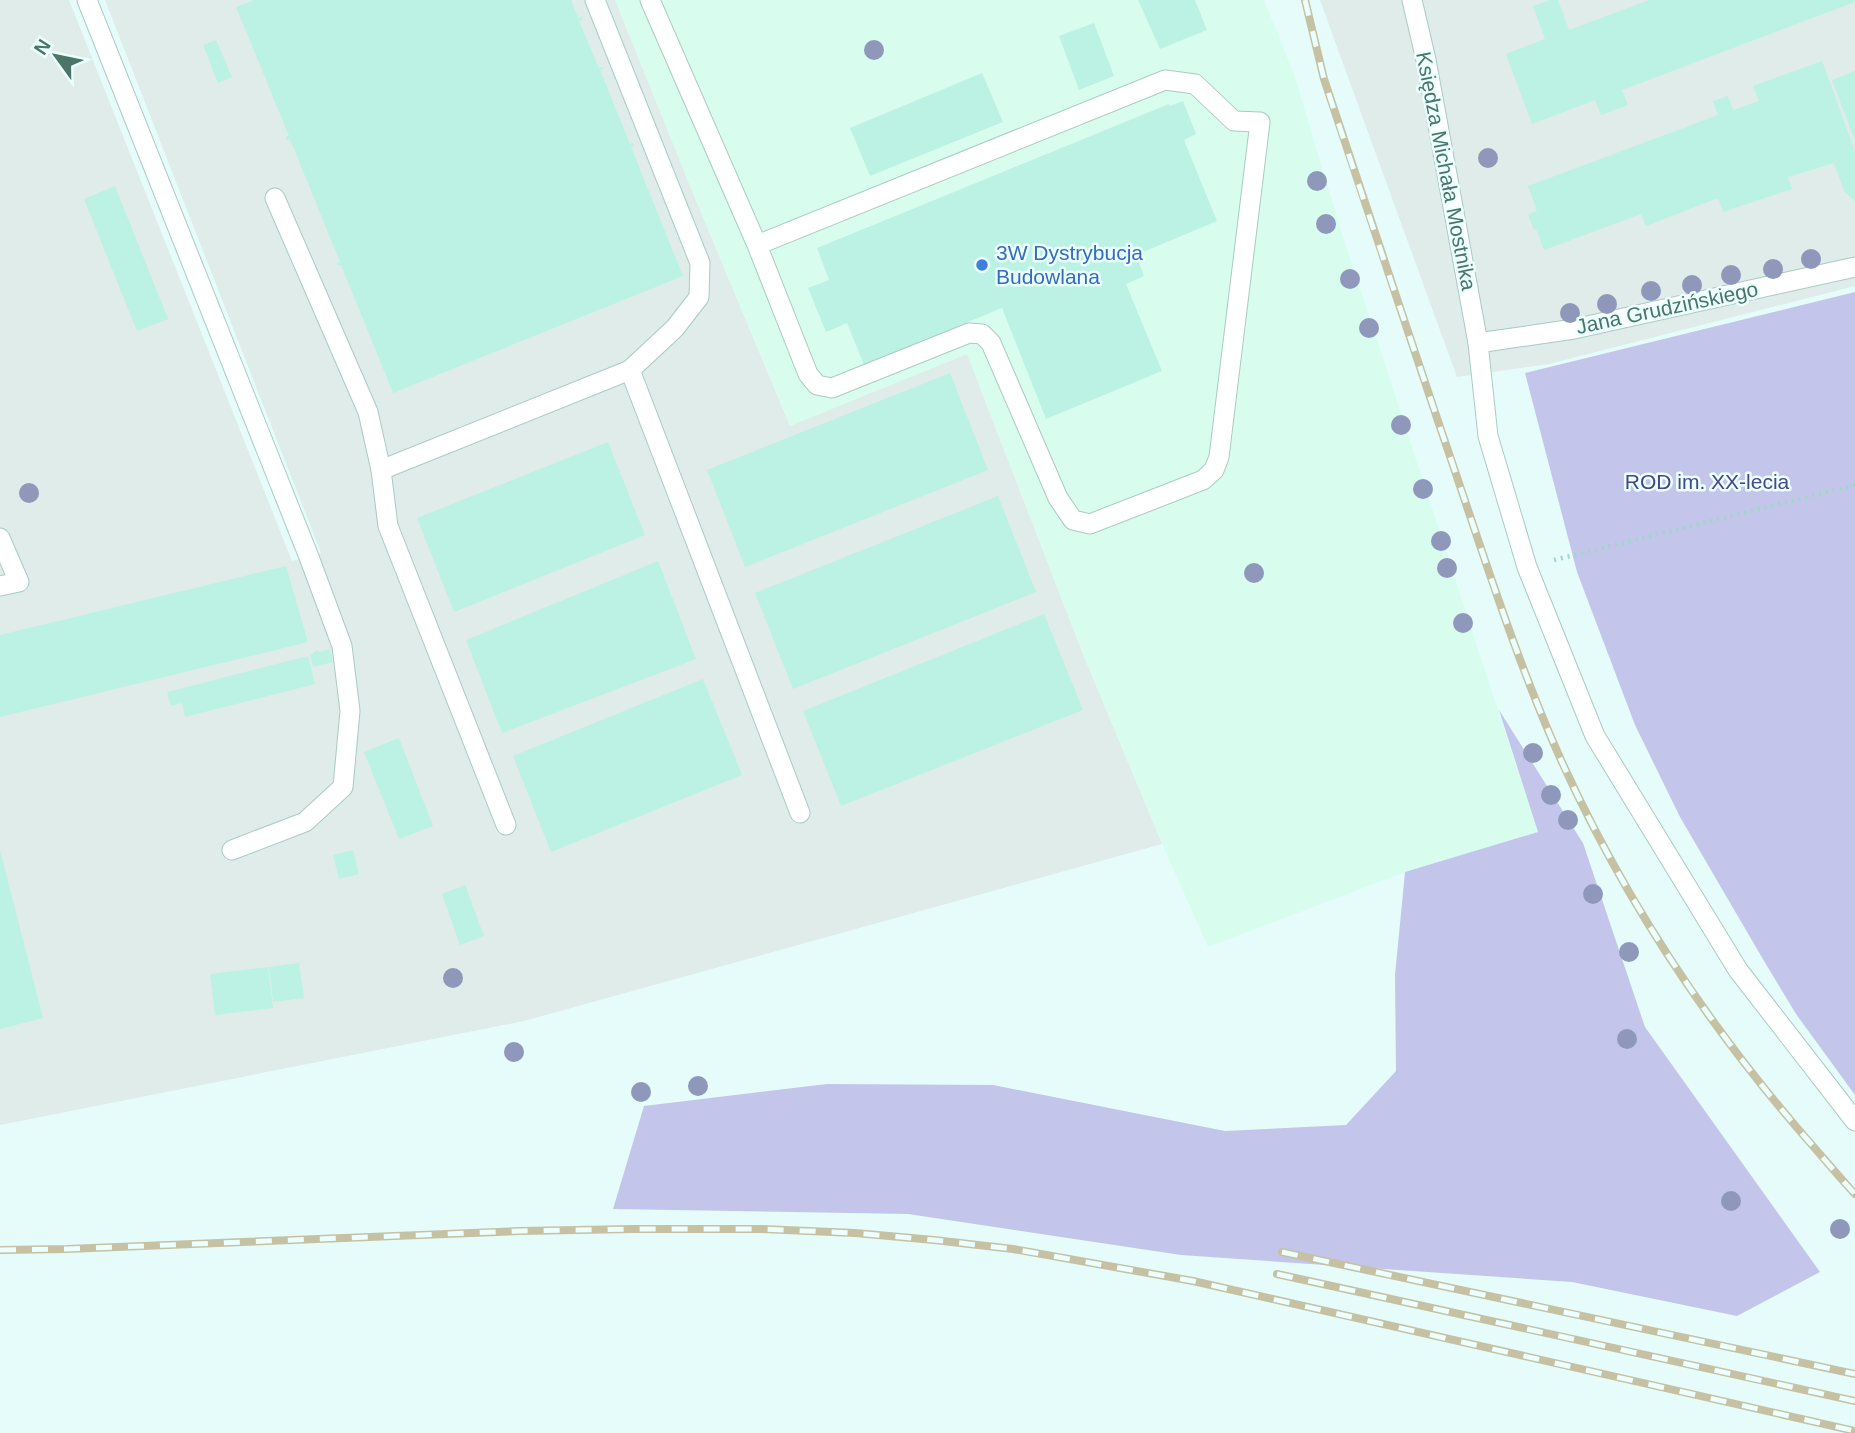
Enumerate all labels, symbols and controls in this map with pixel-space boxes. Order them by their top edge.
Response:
north arrow [21,21,91,91]
text: N [30,36,55,58]
street label: Księdza Michała Mostnika [1412,50,1481,293]
place label: 3W Dystrybucja Budowlana [996,241,1143,288]
marker: 3W Dystrybucja Budowlana [974,257,990,273]
street label: Jana Grudzińskiego [1574,277,1760,338]
park label: ROD im. XX-lecia [1625,470,1790,493]

